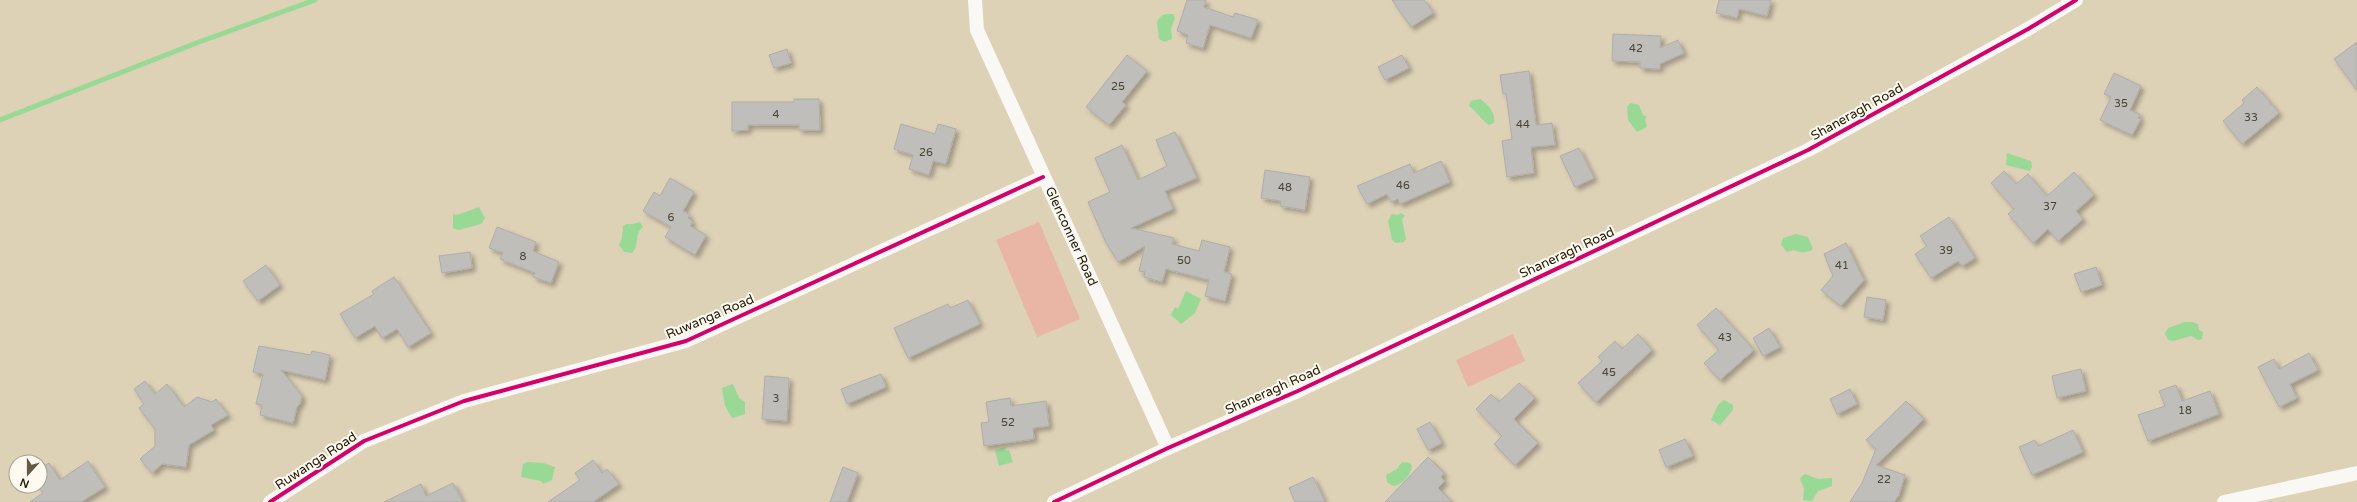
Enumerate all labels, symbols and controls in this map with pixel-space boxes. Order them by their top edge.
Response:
house number: 42 [1629,42,1643,55]
house number: 25 [1111,80,1125,93]
street label: Shaneragh Road [1808,80,1906,144]
house number: 35 [2114,97,2128,110]
house number: 4 [773,108,780,121]
house number: 33 [2244,111,2258,124]
house number: 44 [1516,118,1530,131]
house number: 26 [919,146,933,159]
house number: 46 [1396,179,1410,192]
house number: 48 [1278,181,1292,194]
street label: Glenconner Road [1042,184,1101,289]
house number: 37 [2043,200,2057,213]
house number: 6 [668,211,675,224]
street label: Shaneragh Road [1517,224,1617,282]
house number: 39 [1939,244,1953,257]
house number: 8 [520,250,527,263]
house number: 50 [1177,254,1191,267]
house number: 41 [1835,259,1849,272]
street label: Ruwanga Road [664,291,756,343]
house number: 43 [1718,331,1732,344]
street label: Shaneragh Road [1223,362,1323,418]
house number: 45 [1602,366,1616,379]
house number: 3 [773,392,780,405]
house number: 18 [2178,404,2192,417]
house number: 52 [1001,416,1015,429]
street label: Ruwanga Road [272,429,360,493]
north arrow [8,454,48,494]
house number: 22 [1877,473,1891,486]
text: N [18,475,31,491]

